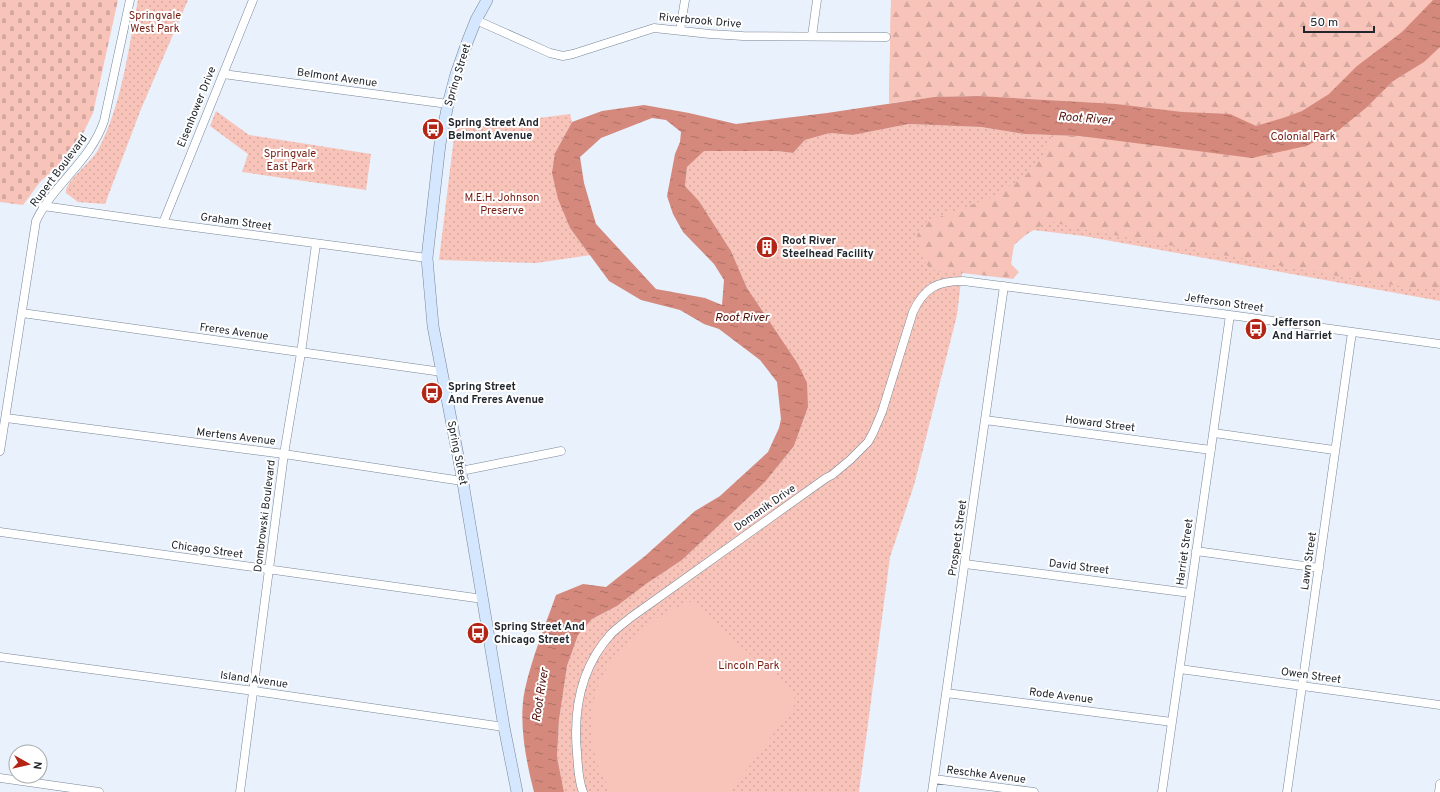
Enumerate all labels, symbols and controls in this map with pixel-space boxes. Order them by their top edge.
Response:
scale bar [1304,8,1374,34]
park label: Springvale West Park [129,9,181,36]
street label: Riverbrook Drive [658,10,742,32]
text: 50 m [1310,15,1338,31]
street label: Spring Street [442,42,474,108]
street label: Eisenhower Drive [174,65,220,149]
street label: Belmont Avenue [296,65,378,91]
water label: Root River [1057,109,1114,129]
bus stop icon: Spring Street And Belmont Avenue [420,116,446,142]
place label: Spring Street And Belmont Avenue [448,116,539,143]
park label: Colonial Park [1270,130,1336,144]
street label: Rupert Boulevard [27,132,91,210]
park label: Springvale East Park [264,147,316,174]
park label: M.E.H. Johnson Preserve [464,191,540,218]
street label: Graham Street [199,210,273,234]
building icon: Root River Steelhead Facility [754,234,780,260]
place label: Root River Steelhead Facility [782,234,874,261]
street label: Jefferson Street [1184,291,1264,315]
water label: Root River [715,310,771,326]
bus stop icon: Jefferson And Harriet [1243,316,1269,342]
place label: Jefferson And Harriet [1272,316,1332,343]
street label: Freres Avenue [199,320,269,344]
bus stop icon: Spring Street And Freres Avenue [419,380,445,406]
place label: Spring Street And Freres Avenue [448,380,544,407]
street label: Howard Street [1064,413,1136,435]
street label: Spring Street [444,420,470,486]
street label: Mertens Avenue [196,425,276,449]
street label: Dombrowski Boulevard [251,459,279,573]
street label: Domanik Drive [731,481,799,534]
street label: Prospect Street [946,499,970,577]
street label: Harriet Street [1173,518,1197,586]
street label: Lawn Street [1298,531,1320,591]
street label: Chicago Street [170,538,244,562]
street label: David Street [1048,556,1110,578]
bus stop icon: Spring Street And Chicago Street [465,620,491,646]
place label: Spring Street And Chicago Street [494,620,585,647]
park label: Lincoln Park [718,659,780,673]
street label: Owen Street [1280,665,1342,687]
water label: Root River [529,666,553,723]
street label: Island Avenue [219,668,289,692]
street label: Rode Avenue [1028,685,1094,707]
north arrow [8,744,48,784]
text: N [29,760,44,770]
street label: Reschke Avenue [945,763,1027,787]

